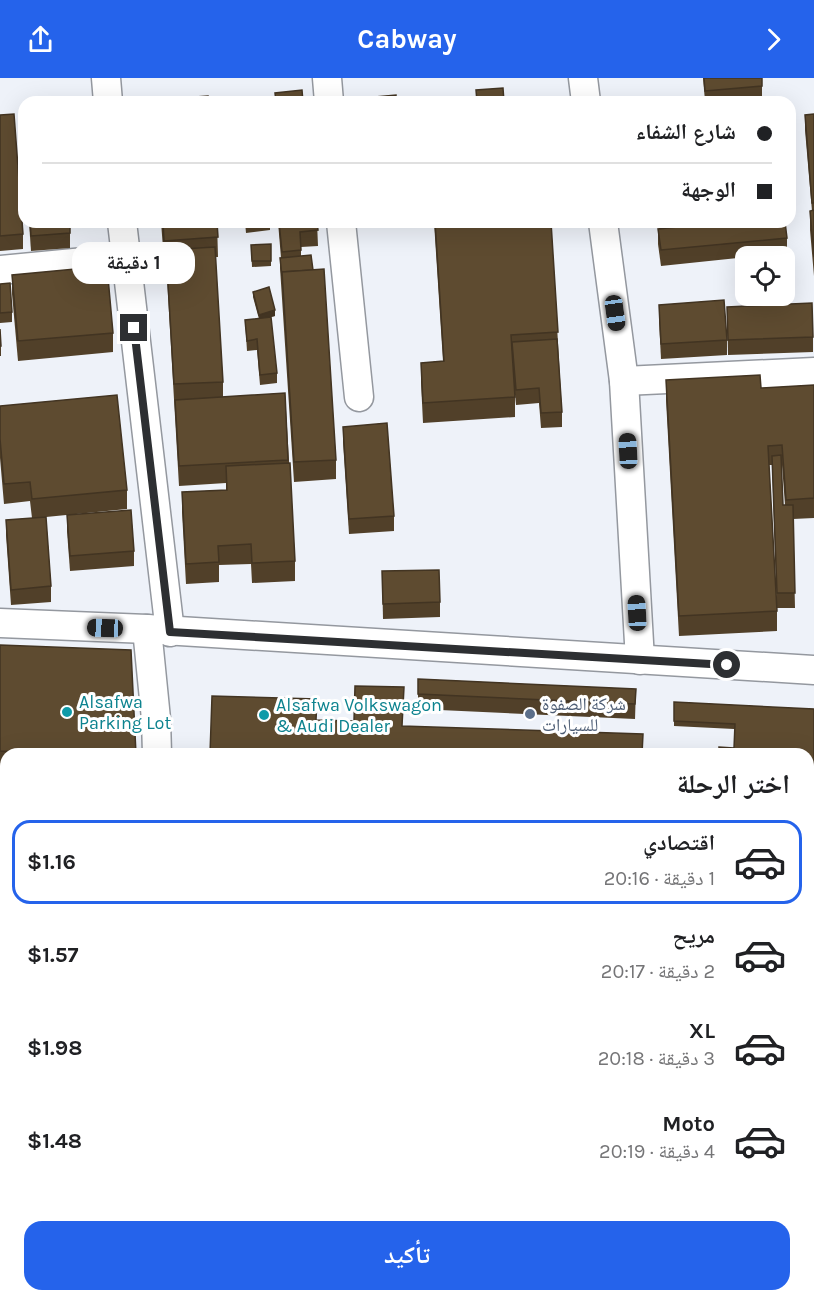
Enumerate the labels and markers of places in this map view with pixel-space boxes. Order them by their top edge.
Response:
place label: Alsafwa Parking Lot [79,691,171,734]
place label: شركة الصفوة للسيارات [542,693,626,736]
place label: Alsafwa Volkswagon & Audi Dealer [276,694,442,737]
marker: Alsafwa Parking Lot [60,705,74,719]
marker: شركة الصفوة للسيارات [523,707,537,721]
marker: Alsafwa Volkswagon & Audi Dealer [257,708,271,722]

